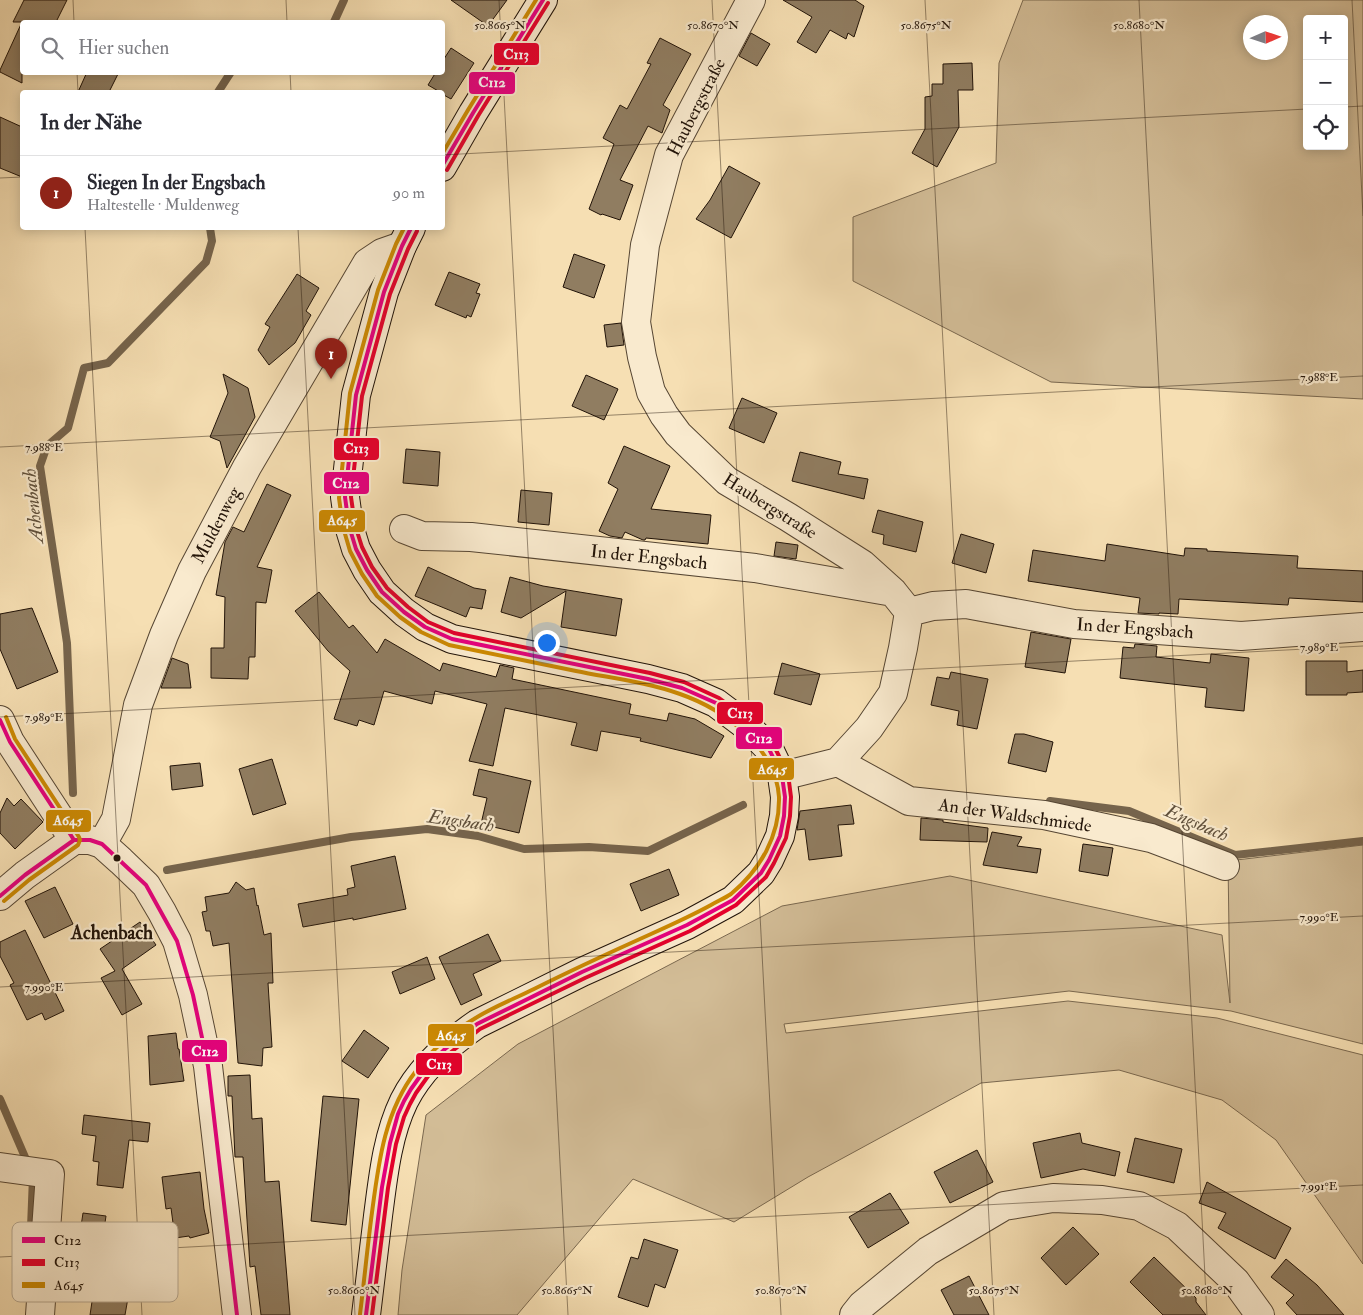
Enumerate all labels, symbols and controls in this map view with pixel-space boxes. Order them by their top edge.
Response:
north arrow [1243,15,1288,60]
map controls [1303,15,1348,150]
button: + [1303,15,1348,60]
text: 50.8665°N [474,18,526,33]
text: 50.8670°N [687,18,739,33]
text: 50.8675°N [900,18,952,33]
text: 50.8680°N [1113,18,1165,33]
search box [20,20,445,75]
icon: search [38,34,66,62]
text: Hier suchen [78,36,169,60]
line badge: C113 [493,42,540,66]
text: C113 [503,46,529,63]
street label: Haubergstraße [662,54,731,160]
button: − [1303,60,1348,105]
line badge: C112 [468,71,516,95]
text: C112 [478,74,506,91]
button: locate [1303,105,1348,150]
text: In der Nähe [40,109,142,136]
text: Siegen In der Engsbach [87,171,265,195]
text: 1 [53,183,59,203]
text: 90 m [393,183,425,203]
text: Haltestelle · Muldenweg [87,195,239,215]
pin: 1 [315,338,347,379]
text: 7.988°E [1300,370,1338,385]
line badge: C113 [333,437,380,461]
text: 7.988°E [25,440,63,455]
text: C113 [343,440,369,457]
water label: Achenbach [17,467,49,546]
street label: Haubergstraße [718,468,821,545]
line badge: C112 [323,471,370,495]
text: C112 [332,475,360,492]
street label: Muldenweg [187,482,247,568]
line badge: A645 [318,509,366,533]
text: A645 [326,512,358,529]
street label: In der Engsbach [589,540,709,575]
street label: In der Engsbach [1076,613,1195,644]
your location [534,630,560,656]
text: 7.989°E [1300,640,1339,655]
line badge: C113 [716,701,764,725]
text: C113 [727,705,753,722]
text: 7.989°E [25,710,64,725]
line badge: C112 [735,726,783,750]
text: C112 [745,730,773,747]
line badge: A645 [748,757,795,781]
text: A645 [756,761,788,778]
street label: An der Waldschmiede [936,793,1093,838]
water label: Engsbach [1159,798,1232,847]
water label: Engsbach [424,804,496,838]
line badge: A645 [45,809,92,833]
text: A645 [52,812,84,829]
unlabelled marker [112,853,122,863]
text: 7.990°E [1300,910,1339,925]
district label: Achenbach [70,921,153,945]
text: 7.990°E [25,980,64,995]
line badge: A645 [427,1023,475,1047]
text: A645 [435,1027,467,1044]
line badge: C112 [181,1039,228,1063]
text: C112 [191,1043,219,1060]
line badge: C113 [415,1052,463,1076]
text: C113 [426,1056,452,1073]
text: 7.991°E [1301,1179,1338,1194]
legend [12,1222,178,1302]
text: C112 [54,1232,81,1249]
text: C113 [54,1254,80,1271]
text: A645 [53,1277,84,1294]
text: 50.8660°N [328,1283,381,1298]
text: 50.8665°N [541,1283,593,1298]
text: 50.8670°N [755,1283,807,1298]
text: 50.8675°N [968,1283,1020,1298]
text: 50.8680°N [1181,1283,1233,1298]

